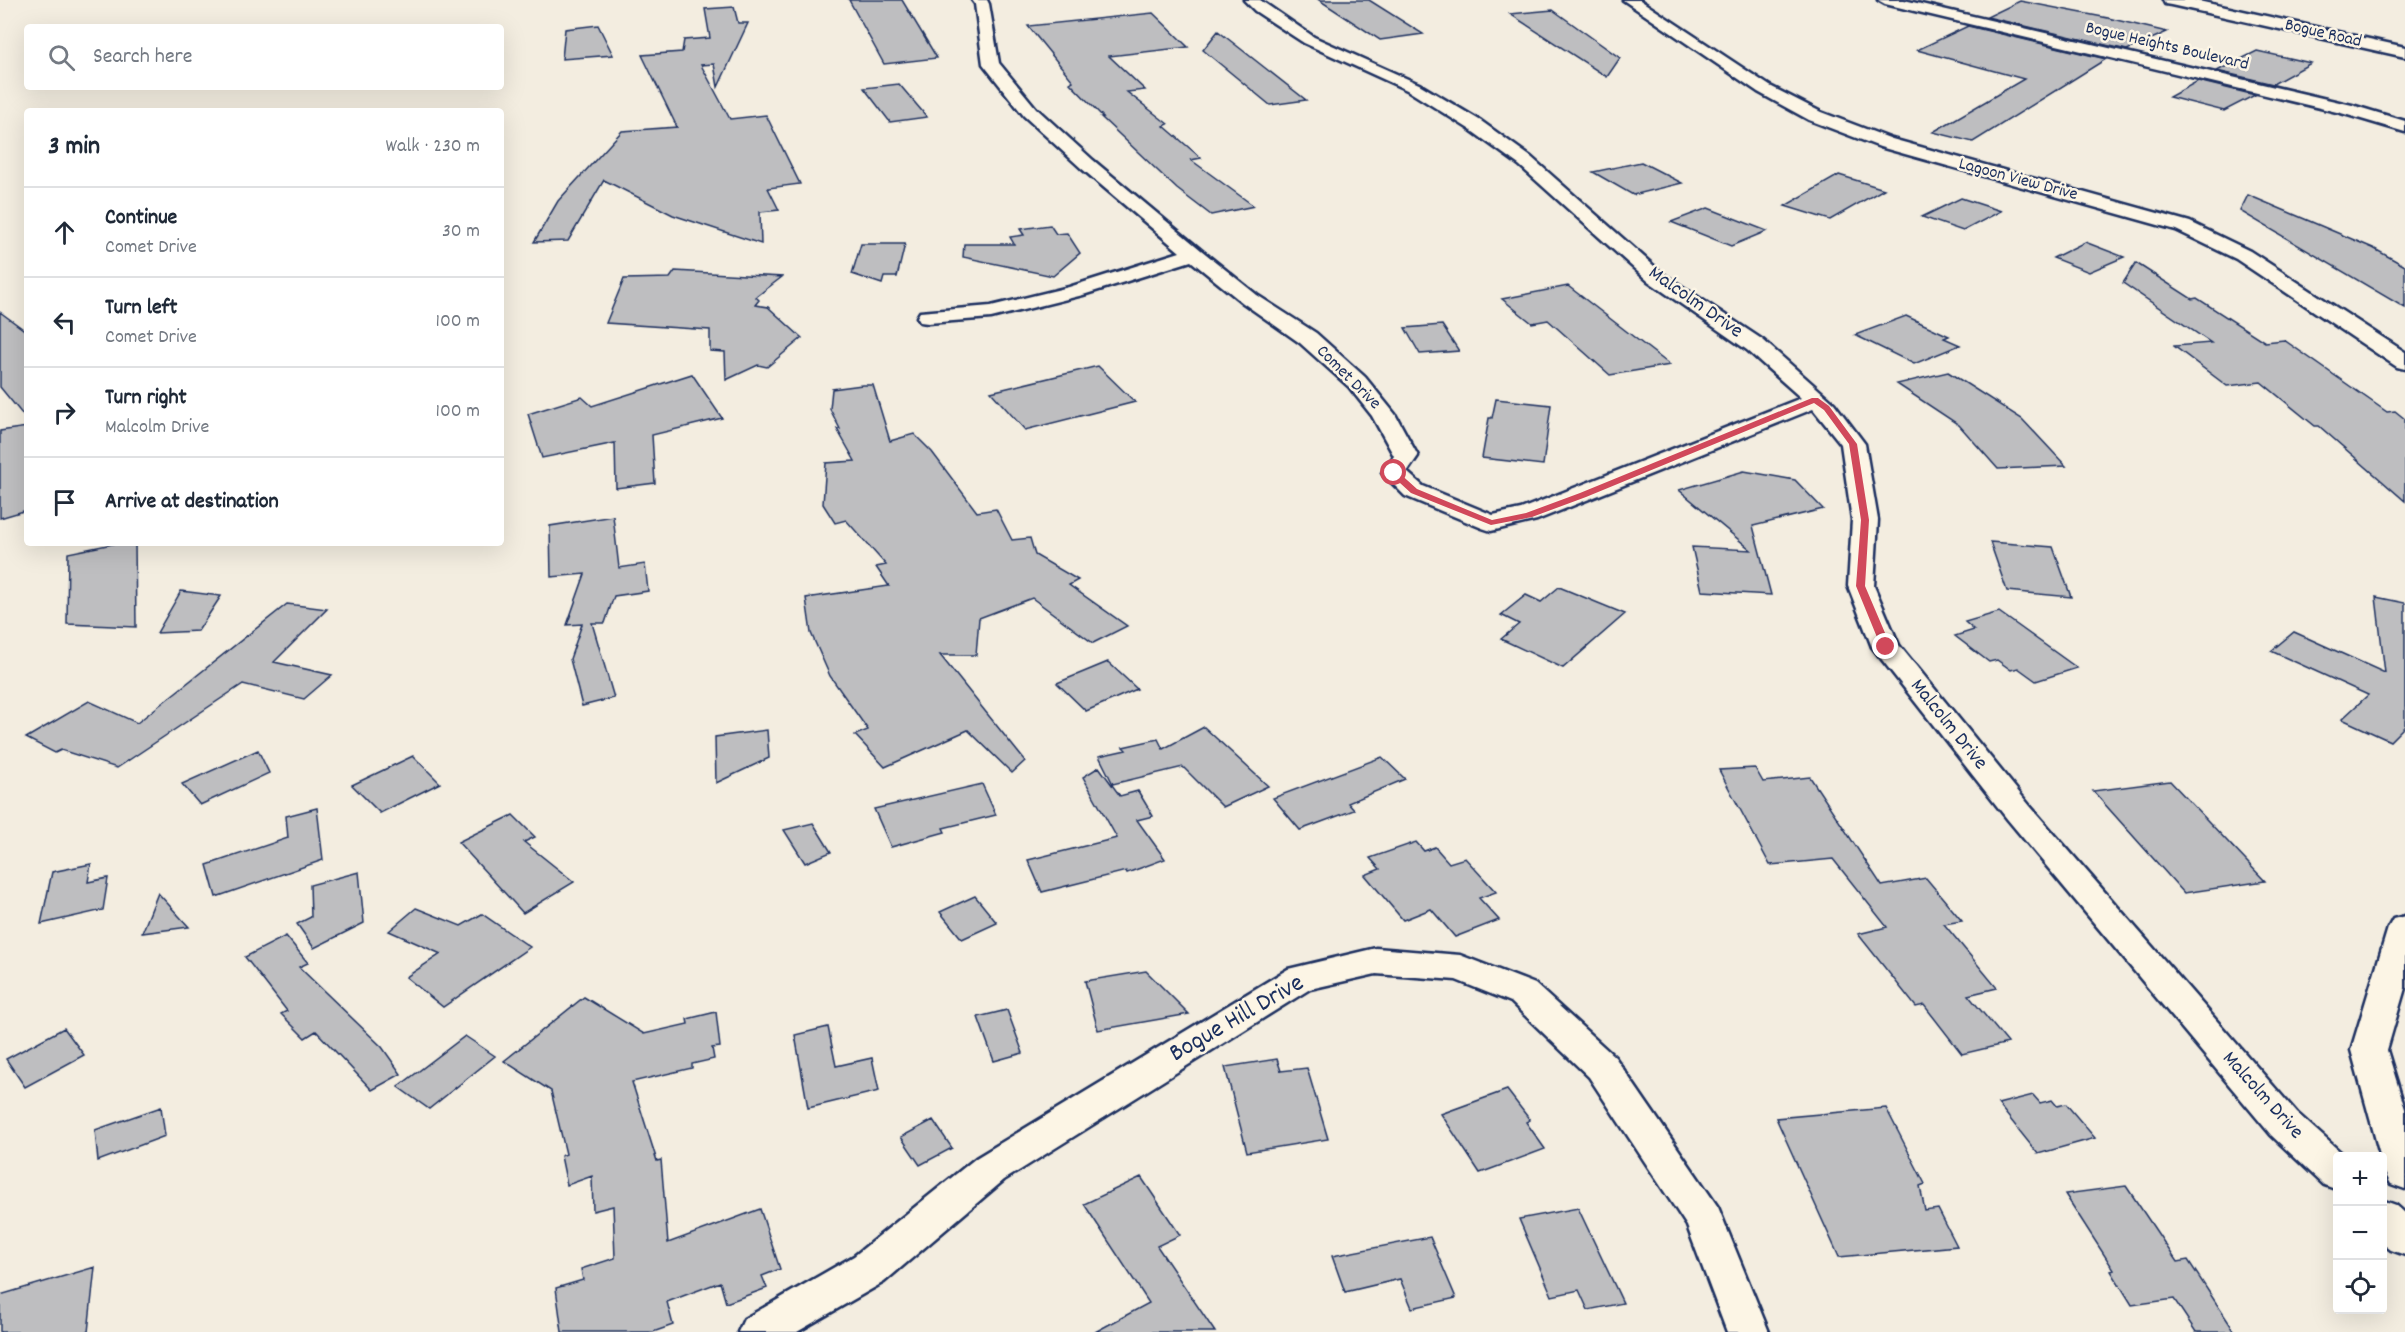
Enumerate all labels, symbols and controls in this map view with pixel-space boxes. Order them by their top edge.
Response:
street label: Bogue Road [2282,13,2364,55]
street label: Bogue Heights Boulevard [2083,16,2251,78]
search box [24,24,504,90]
icon: search [45,41,78,74]
text: Search here [93,42,192,73]
text: 3 min [48,129,100,166]
text: Walk · 230 m [386,133,480,161]
street label: Lagoon View Drive [1956,152,2080,208]
text: Continue [105,203,177,234]
icon: ahead [48,216,81,249]
text: 30 m [442,218,480,246]
text: Comet Drive [105,234,197,262]
street label: Malcolm Drive [1641,259,1749,347]
text: Turn left [105,293,177,324]
icon: left [48,306,81,339]
text: 100 m [436,308,480,336]
text: Comet Drive [105,324,197,352]
street label: Comet Drive [1310,340,1386,416]
text: Turn right [105,383,187,414]
icon: right [48,396,81,429]
text: 100 m [436,398,480,426]
text: Malcolm Drive [105,414,209,442]
route start [1380,459,1406,485]
icon: arrive [48,486,81,519]
text: Arrive at destination [105,487,279,518]
route end [1872,633,1898,659]
street label: Malcolm Drive [1902,673,1994,777]
street label: Bogue Hill Drive [1163,965,1311,1073]
street label: Malcolm Drive [2214,1045,2310,1147]
map controls [2333,1152,2387,1314]
button: + [2333,1152,2387,1206]
button: − [2333,1206,2387,1260]
button: locate [2333,1260,2387,1314]

